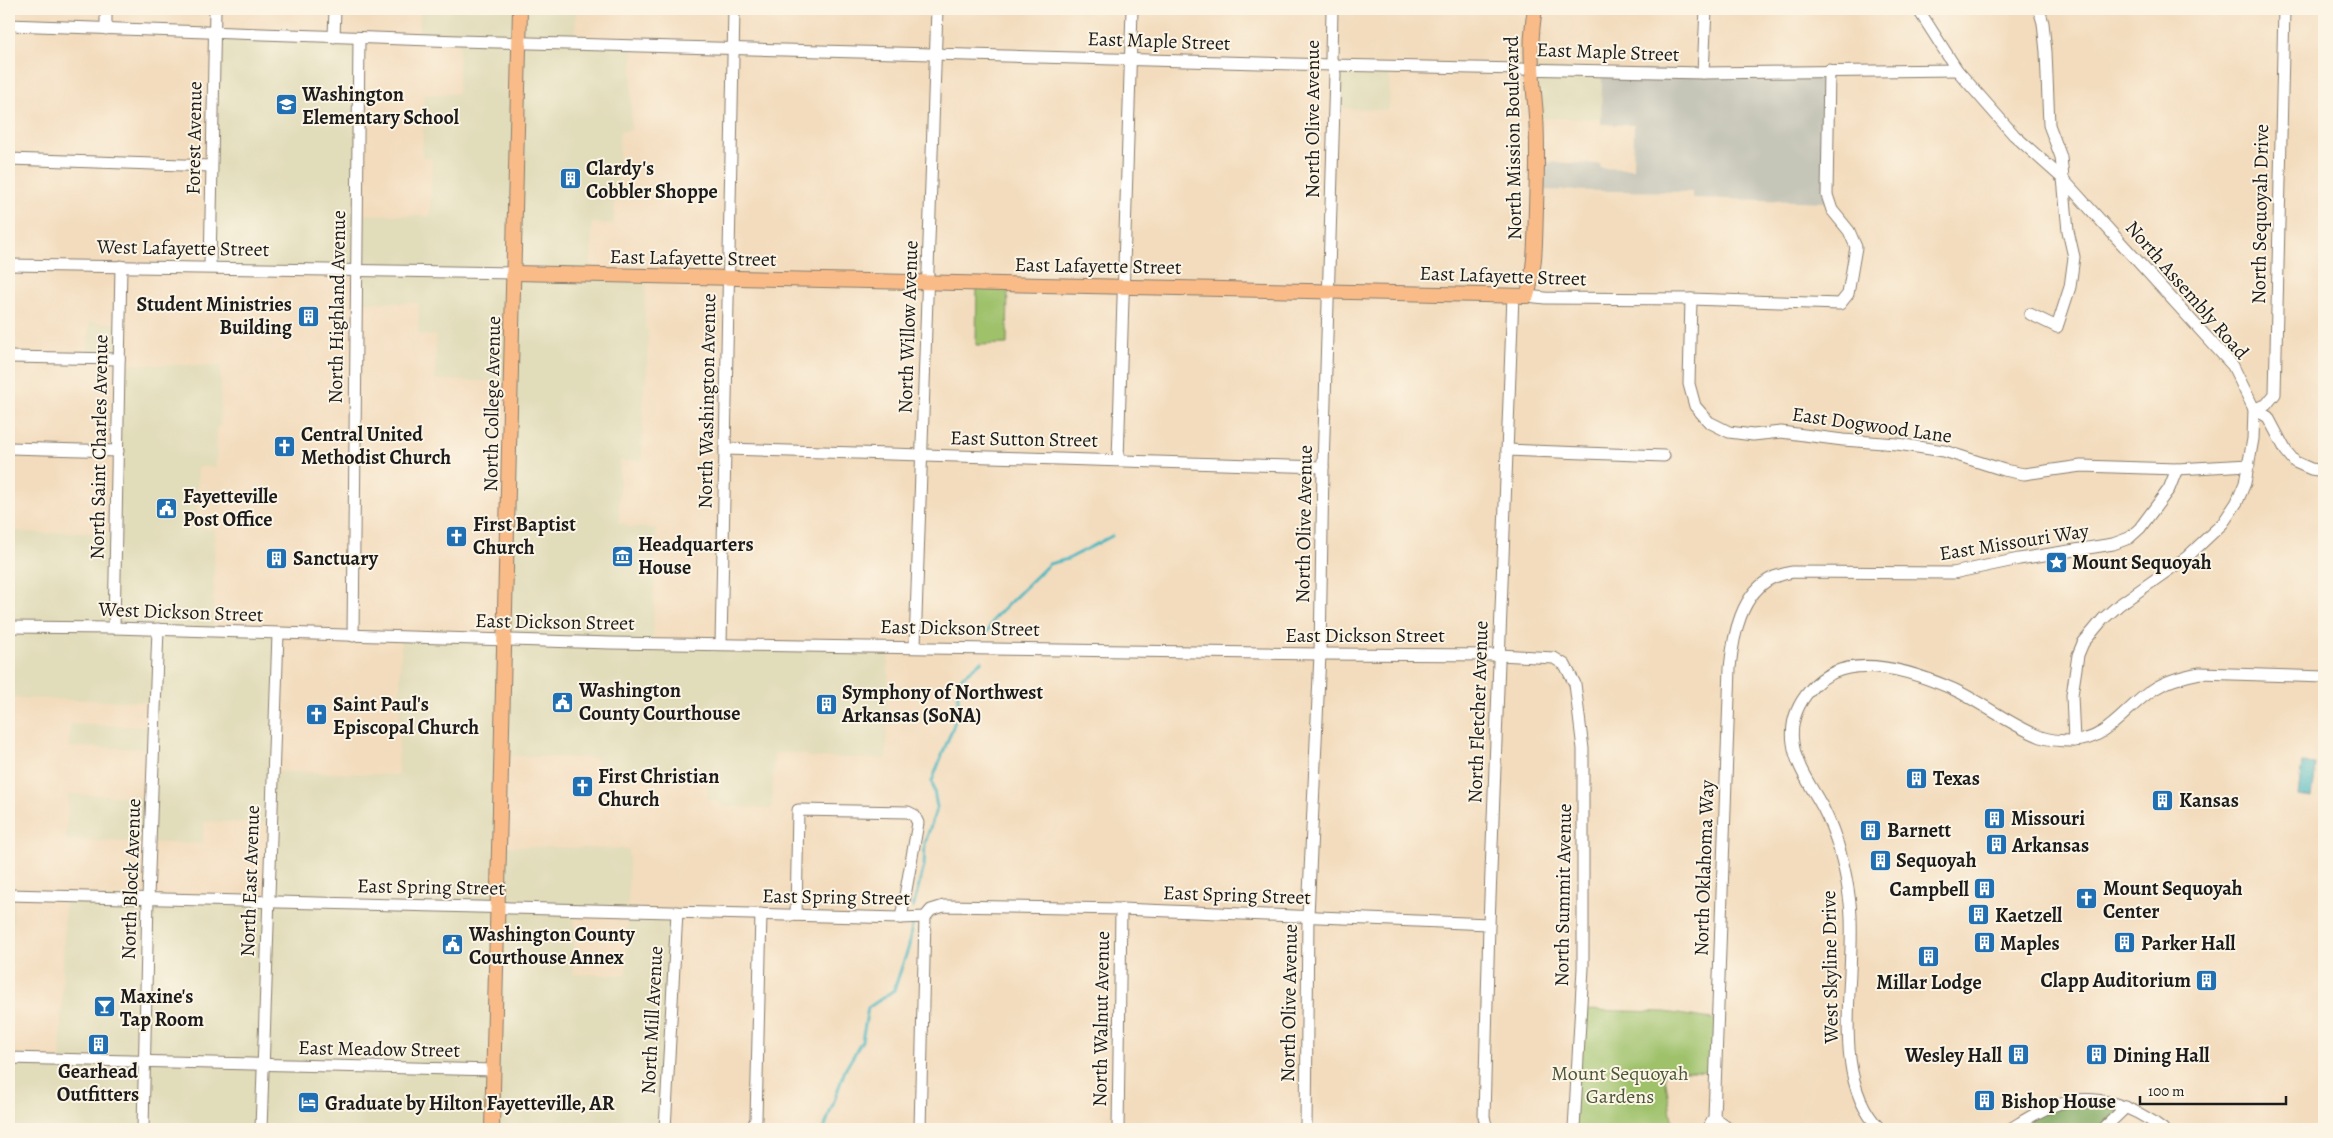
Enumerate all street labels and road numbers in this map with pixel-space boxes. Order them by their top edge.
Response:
street label: East Maple Street [1087,25,1231,57]
street label: North Mission Boulevard [1498,35,1528,240]
street label: East Maple Street [1536,36,1680,68]
street label: North Olive Avenue [1299,40,1326,198]
street label: Forest Avenue [180,81,208,195]
street label: North Sequoyah Drive [2245,124,2275,304]
street label: North Highland Avenue [322,210,352,404]
street label: North Assembly Road [2119,215,2255,365]
street label: West Lafayette Street [96,233,270,263]
street label: North Willow Avenue [891,240,925,414]
street label: East Lafayette Street [609,243,777,273]
street label: East Lafayette Street [1014,251,1182,281]
street label: East Lafayette Street [1419,260,1587,292]
street label: North Washington Avenue [692,293,722,509]
street label: North College Avenue [477,316,507,492]
street label: North Saint Charles Avenue [84,334,114,560]
street label: East Dogwood Lane [1790,400,1954,450]
street label: East Sutton Street [950,424,1099,454]
street label: North Olive Avenue [1289,445,1319,603]
street label: East Missouri Way [1937,517,2092,567]
street label: West Dickson Street [97,596,264,628]
street label: East Dickson Street [475,607,635,637]
street label: East Dickson Street [880,613,1040,643]
street label: North Fletcher Avenue [1461,620,1495,804]
street label: East Dickson Street [1285,622,1445,649]
street label: North Oklahoma Way [1687,778,1721,957]
street label: North Block Avenue [115,798,147,960]
street label: North Summit Avenue [1548,803,1578,987]
street label: North East Avenue [234,805,266,957]
street label: East Spring Street [357,872,506,902]
street label: East Spring Street [1163,879,1312,911]
street label: East Spring Street [762,882,911,912]
street label: West Skyline Drive [1815,890,1845,1045]
street label: North Olive Avenue [1274,924,1304,1082]
street label: North Walnut Avenue [1086,931,1116,1107]
street label: North Mill Avenue [635,945,669,1095]
street label: East Meadow Street [298,1034,461,1064]

